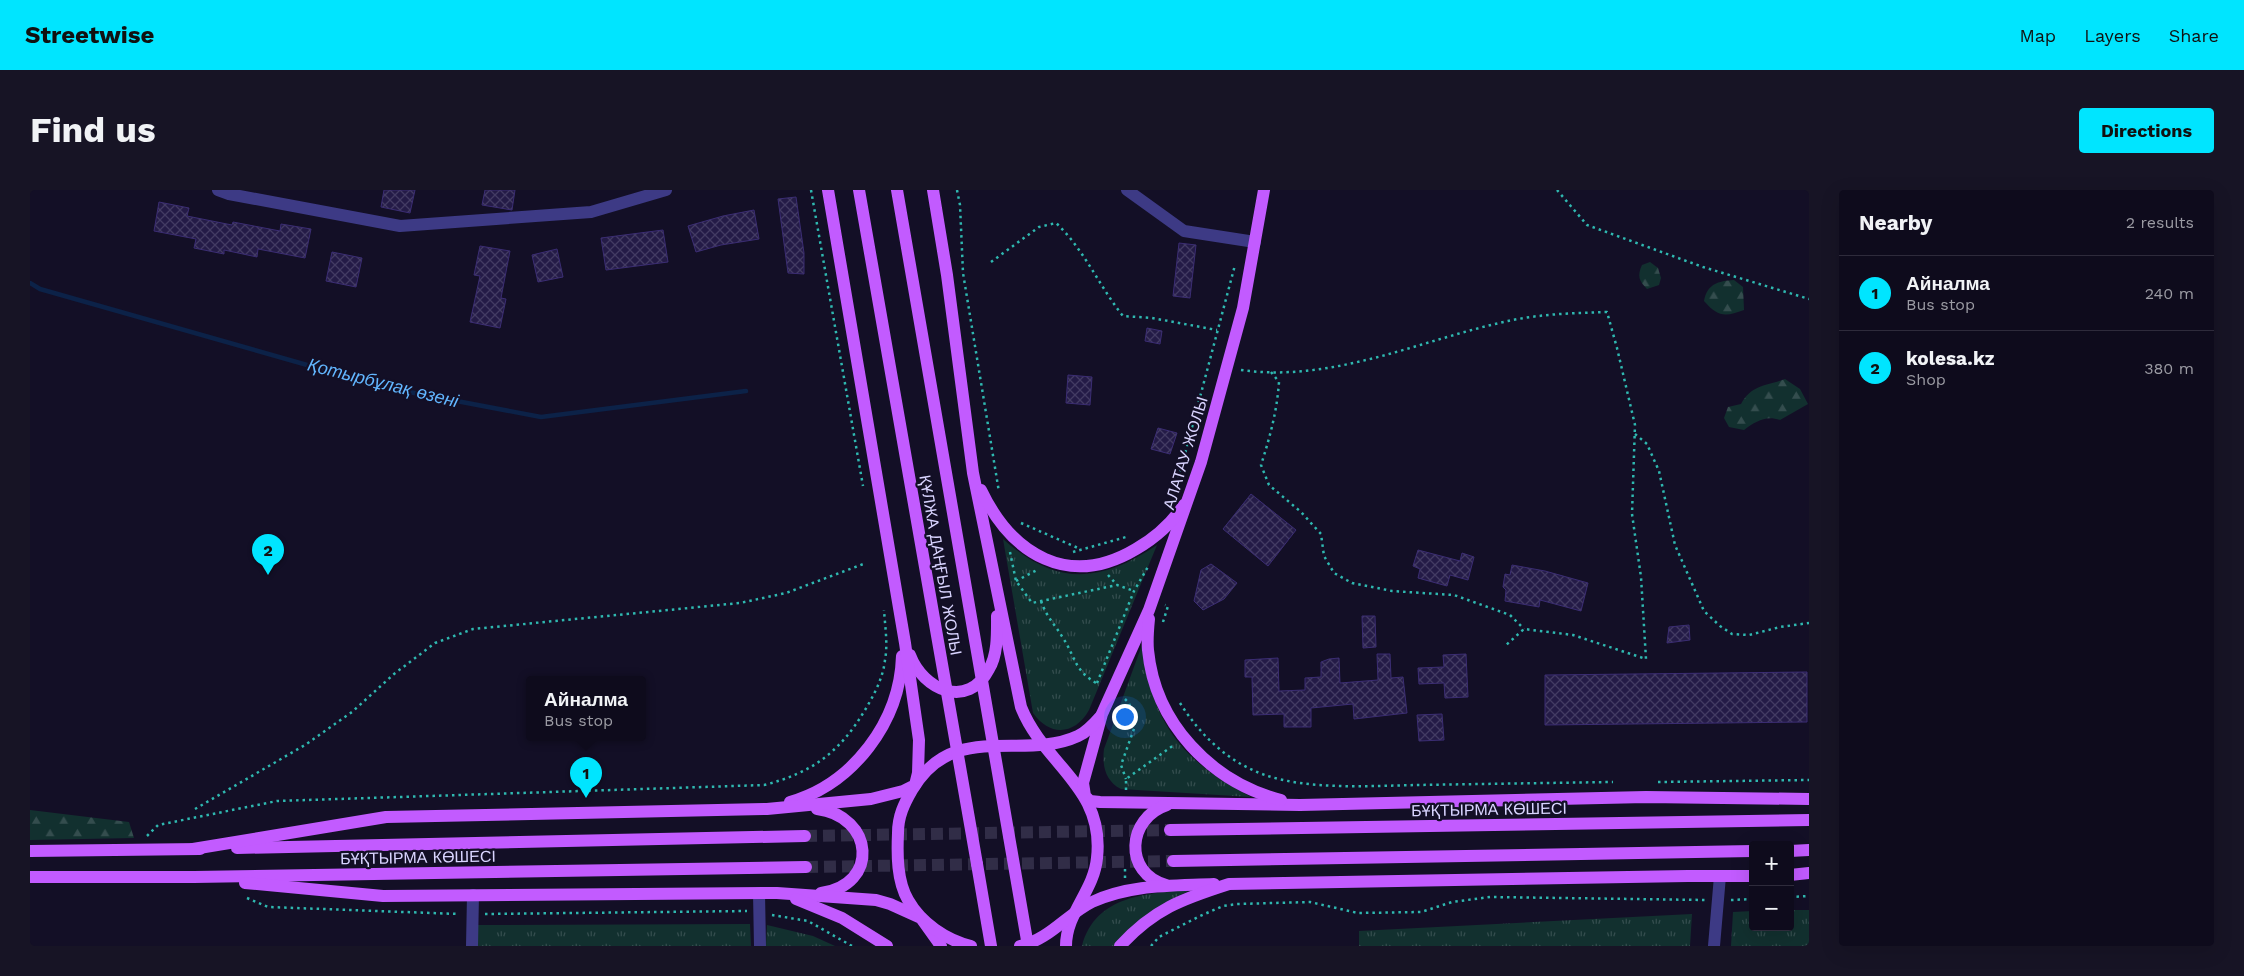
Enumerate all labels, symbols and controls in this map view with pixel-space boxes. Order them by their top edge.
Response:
text: Streetwise [25,21,154,49]
text: Map [2019,25,2056,46]
text: Layers [2084,25,2141,46]
text: Share [2169,25,2219,46]
button: Directions [2079,108,2214,153]
text: Find us [30,109,156,151]
text: Nearby [1859,210,1932,235]
text: 2 results [2126,213,2194,232]
text: Айналма [1906,272,1990,295]
text: 1 [1872,284,1878,303]
text: 240 m [2145,284,2194,303]
text: Bus stop [1906,295,1975,314]
text: kolesa.kz [1906,347,1995,370]
water label: Қотырбұлақ өзені [305,354,462,412]
text: 2 [1870,359,1880,378]
text: 380 m [2144,359,2194,378]
text: Shop [1906,370,1946,389]
street label: АЛАТАУ ЖОЛЫ [1159,394,1212,512]
street label: ҚҰЛЖА ДАҢҒЫЛ ЖОЛЫ [915,473,966,657]
pin: 2 [252,534,284,575]
popup [526,676,646,741]
text: Айналма [544,688,628,711]
your location [1112,704,1138,730]
text: Bus stop [544,711,613,730]
pin: 1 [570,757,602,798]
street label: БҰҚТЫРМА КӨШЕСІ [1411,799,1567,820]
map controls [1749,841,1794,931]
button: + [1749,841,1794,886]
street label: БҰҚТЫРМА КӨШЕСІ [340,847,496,868]
button: − [1749,886,1794,931]

